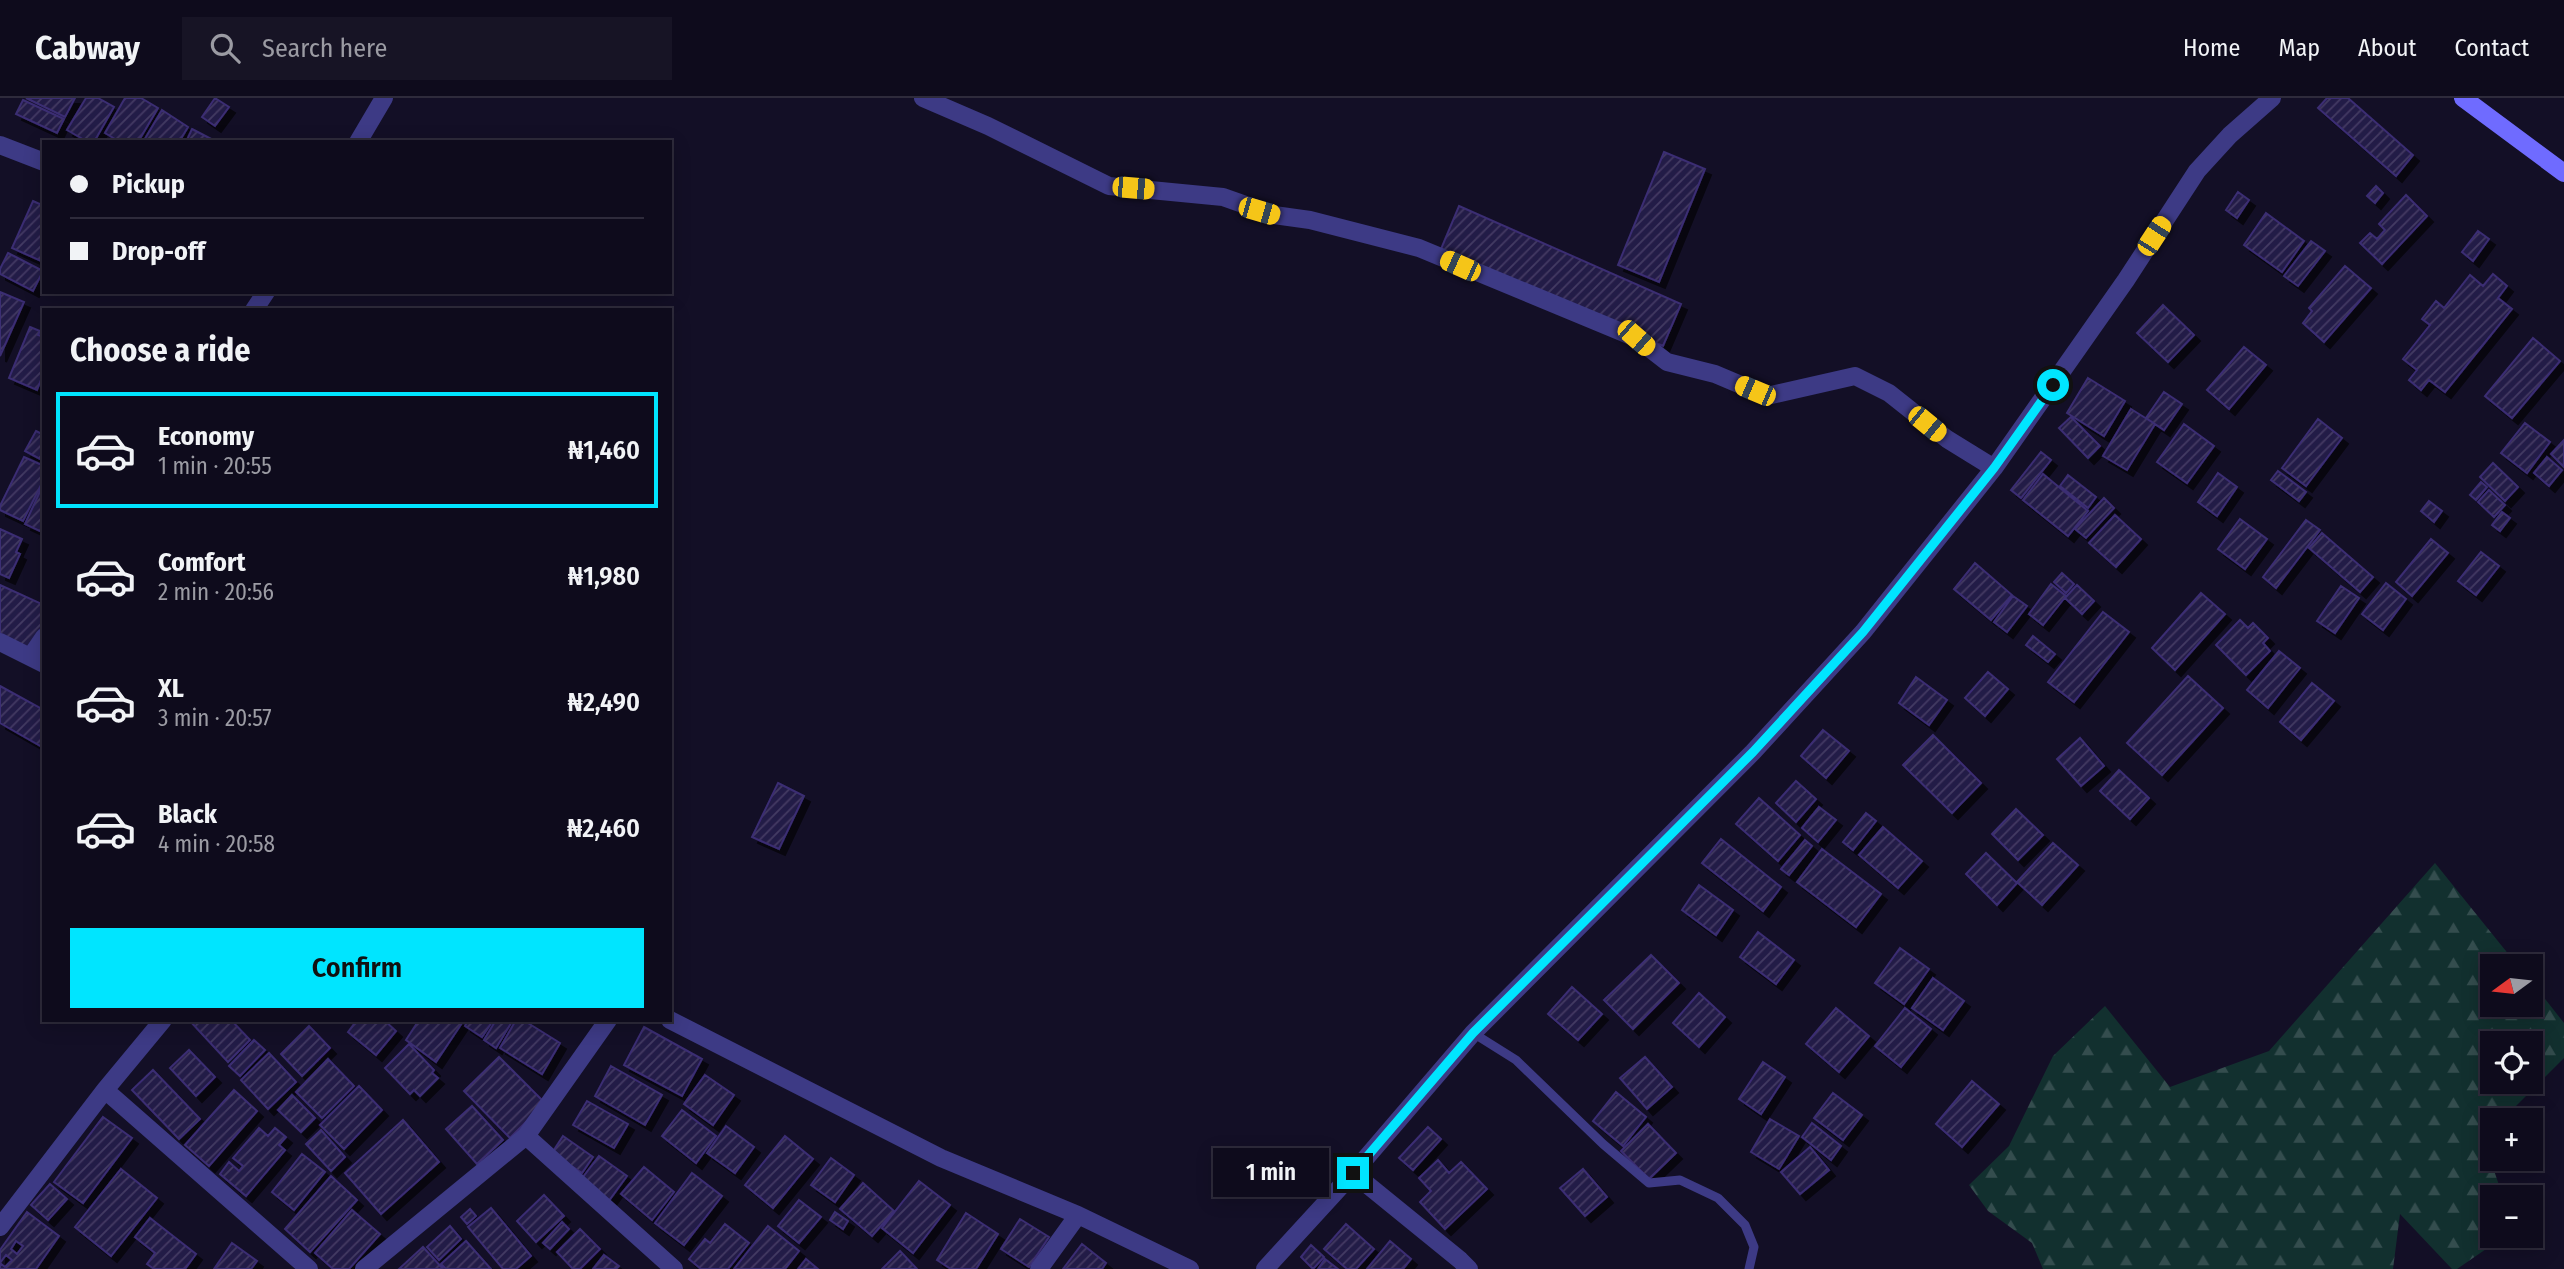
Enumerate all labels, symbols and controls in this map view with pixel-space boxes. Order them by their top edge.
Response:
search box [182,17,672,80]
text: Cabway [35,28,140,68]
icon: search [206,29,244,67]
text: Search here [262,33,387,64]
text: Home [2183,34,2240,62]
text: Map [2278,34,2320,62]
text: About [2358,34,2416,62]
text: Contact [2454,34,2529,62]
text: Pickup [112,169,185,200]
car [1112,176,1155,200]
car [1236,195,1283,227]
car [2134,213,2175,259]
text: Drop-off [112,236,205,267]
car [1437,248,1484,284]
car [1614,316,1659,360]
text: Choose a ride [70,331,251,369]
route start [2037,369,2069,401]
car [1732,373,1779,409]
car [1905,403,1950,445]
icon: car [74,419,137,482]
text: Economy [158,421,254,452]
text: ₦1,460 [568,435,640,466]
text: 1 min · 20:55 [158,452,272,480]
icon: car [74,545,137,608]
text: Comfort [158,547,246,578]
text: ₦1,980 [568,561,640,592]
text: 2 min · 20:56 [158,578,274,606]
icon: car [74,671,137,734]
text: XL [158,673,184,704]
text: ₦2,490 [568,687,640,718]
text: 3 min · 20:57 [158,704,272,732]
icon: car [74,797,137,860]
text: Black [158,799,217,830]
text: ₦2,460 [567,813,640,844]
text: 4 min · 20:58 [158,830,275,858]
button: Confirm [70,928,644,1008]
north arrow [2480,954,2543,1017]
map controls [2480,954,2543,1248]
button: locate [2480,1031,2543,1094]
button: + [2480,1108,2543,1171]
callout: 1 min [1213,1148,1328,1198]
route end [1337,1157,1369,1189]
text: 1 min [1246,1158,1296,1186]
button: − [2480,1185,2543,1248]

